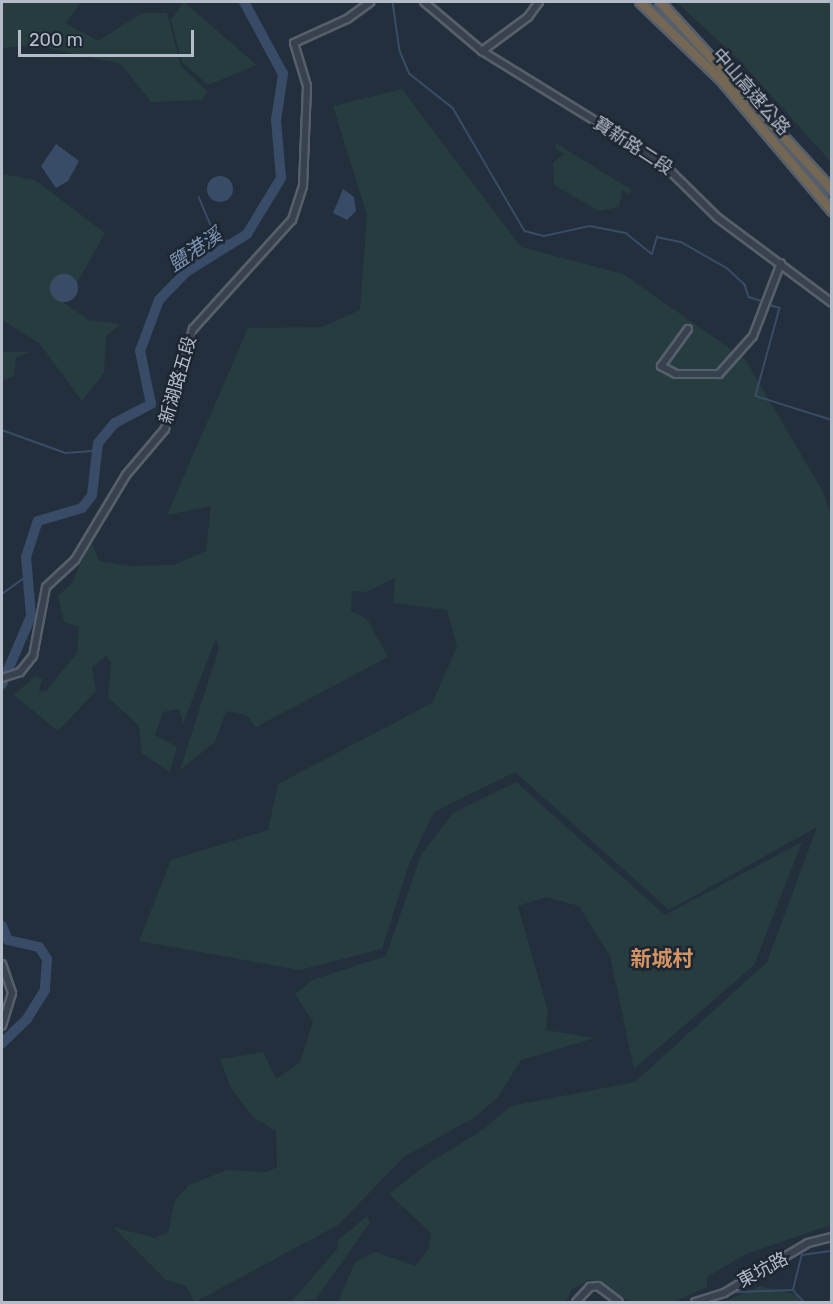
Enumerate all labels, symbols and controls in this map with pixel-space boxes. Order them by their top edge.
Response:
scale bar [21,18,196,56]
text: 200 m [29,29,83,51]
street label: 中山高速公路 [707,44,795,140]
street label: 寶新路二段 [589,112,677,180]
water label: 鹽港溪 [163,223,227,277]
street label: 新湖路五段 [155,334,201,426]
district label: 新城村 [631,946,693,972]
street label: 東坑路 [734,1248,792,1292]

